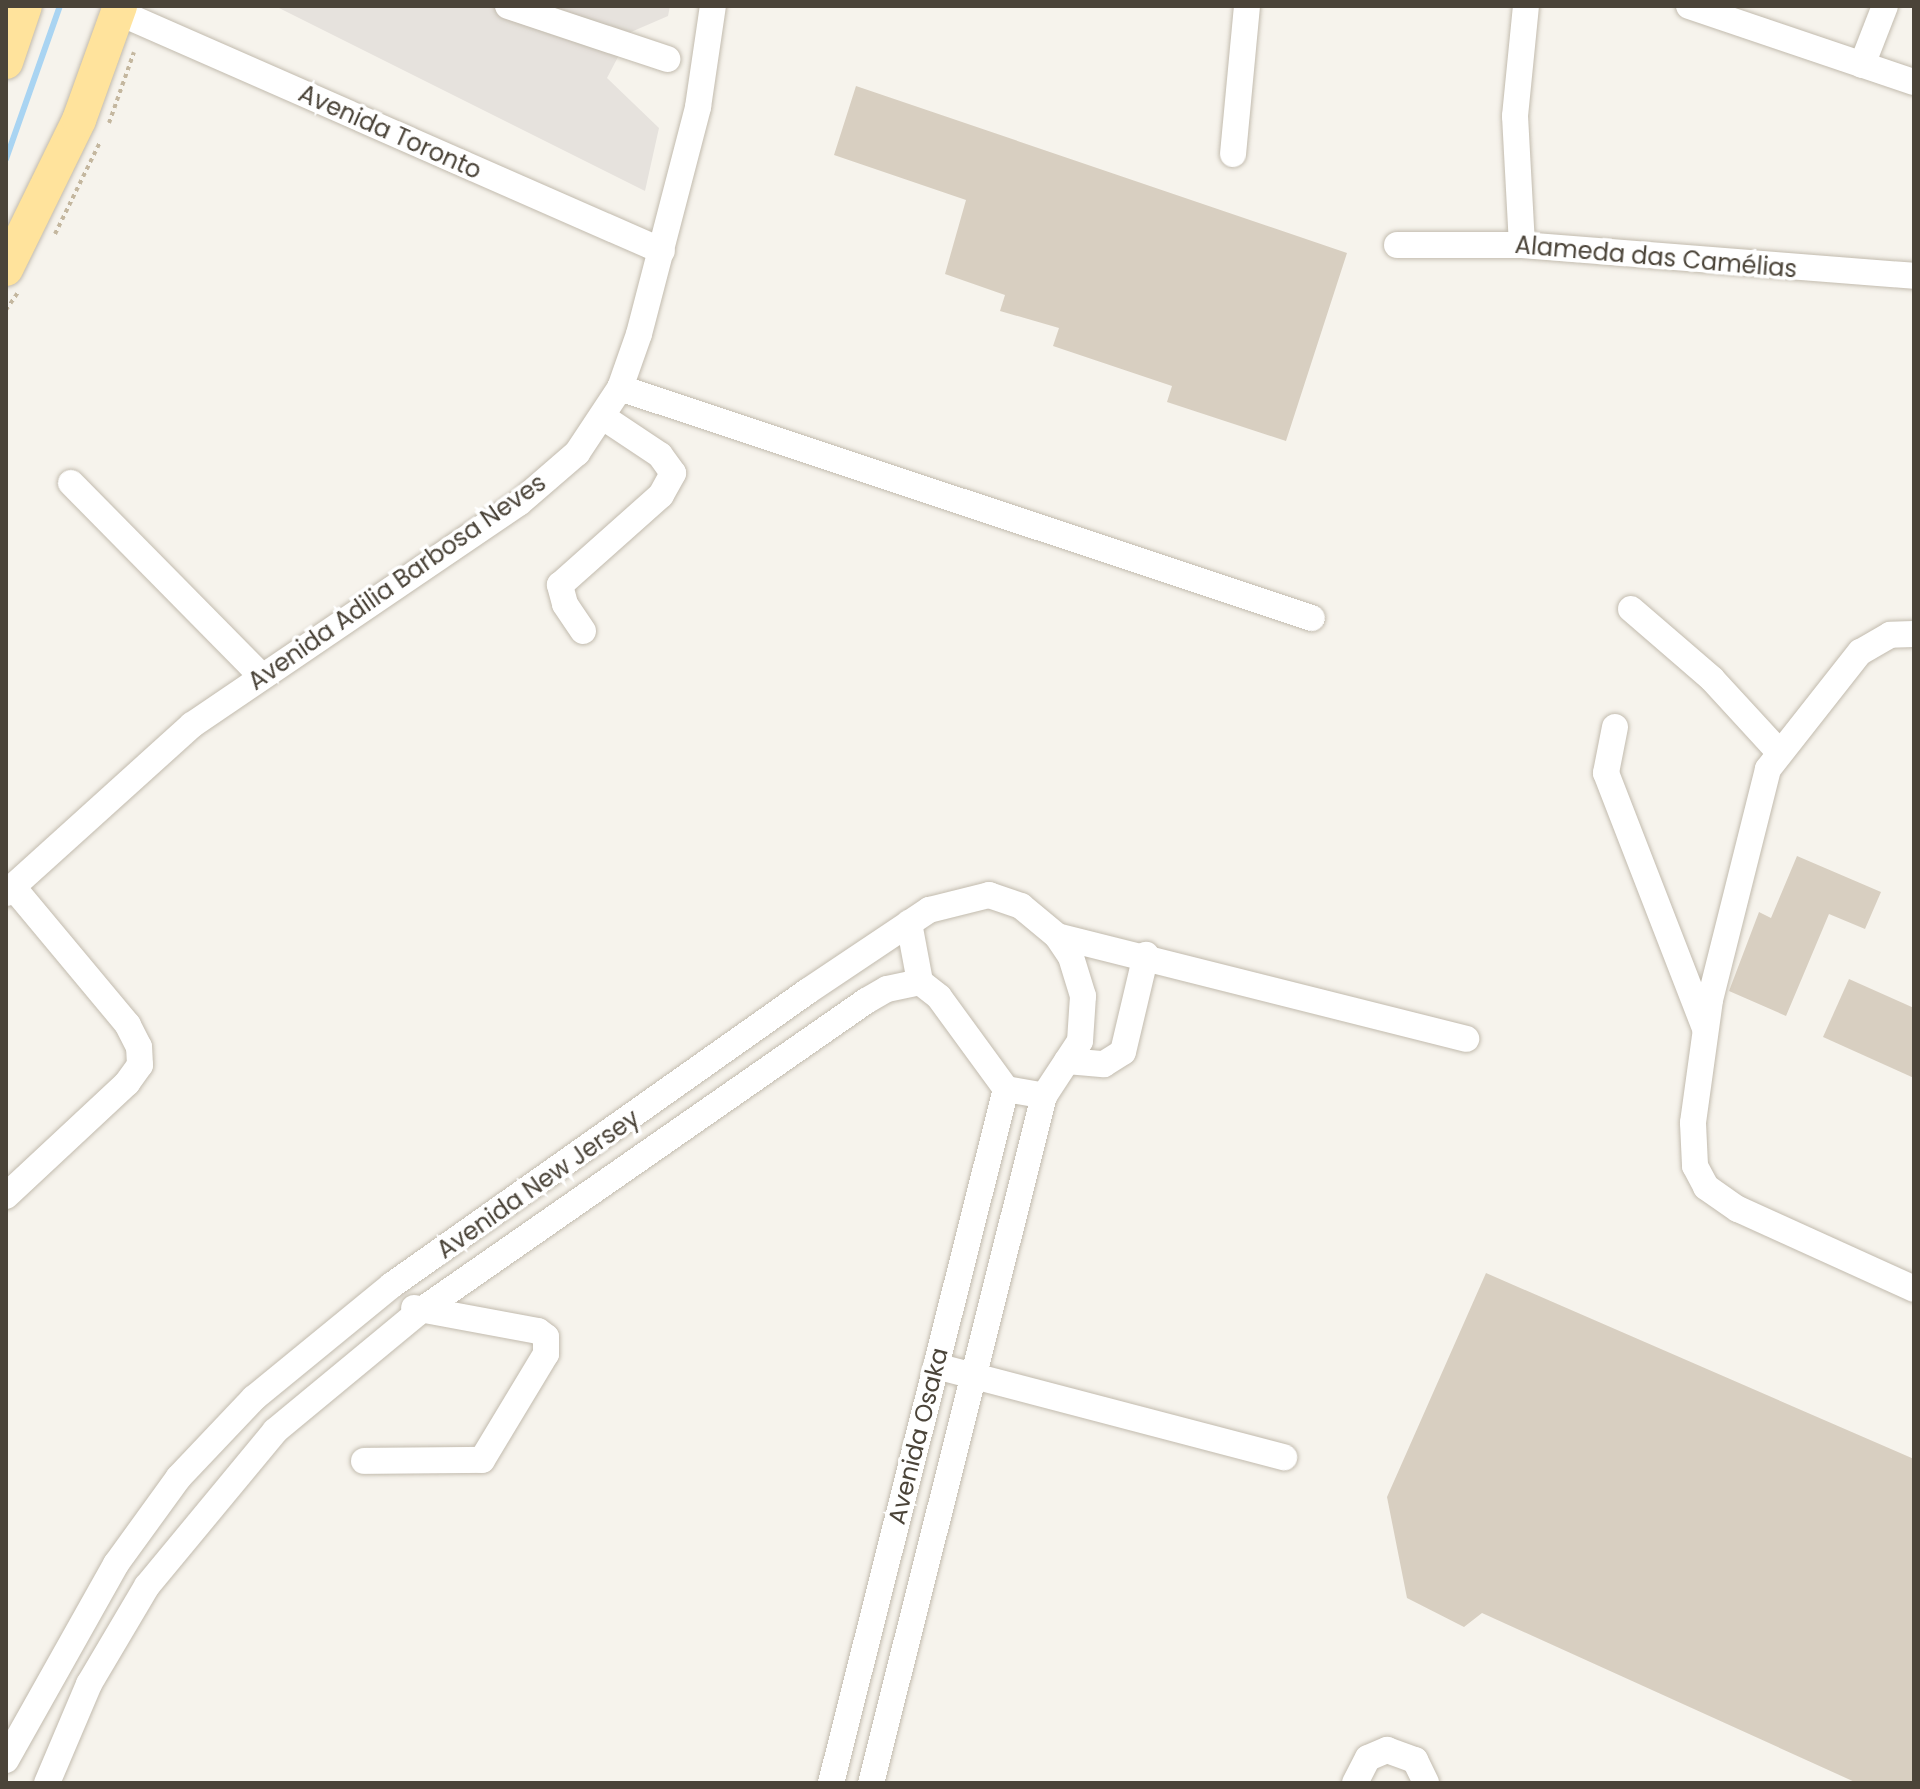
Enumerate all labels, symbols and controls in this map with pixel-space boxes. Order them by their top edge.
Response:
street label: Avenida Toronto [294,79,486,185]
street label: Alameda das Camélias [1514,230,1798,284]
street label: Avenida Adilia Barbosa Neves [243,468,551,696]
street label: Avenida New Jersey [431,1103,645,1265]
street label: Avenida Osaka [882,1345,954,1527]

